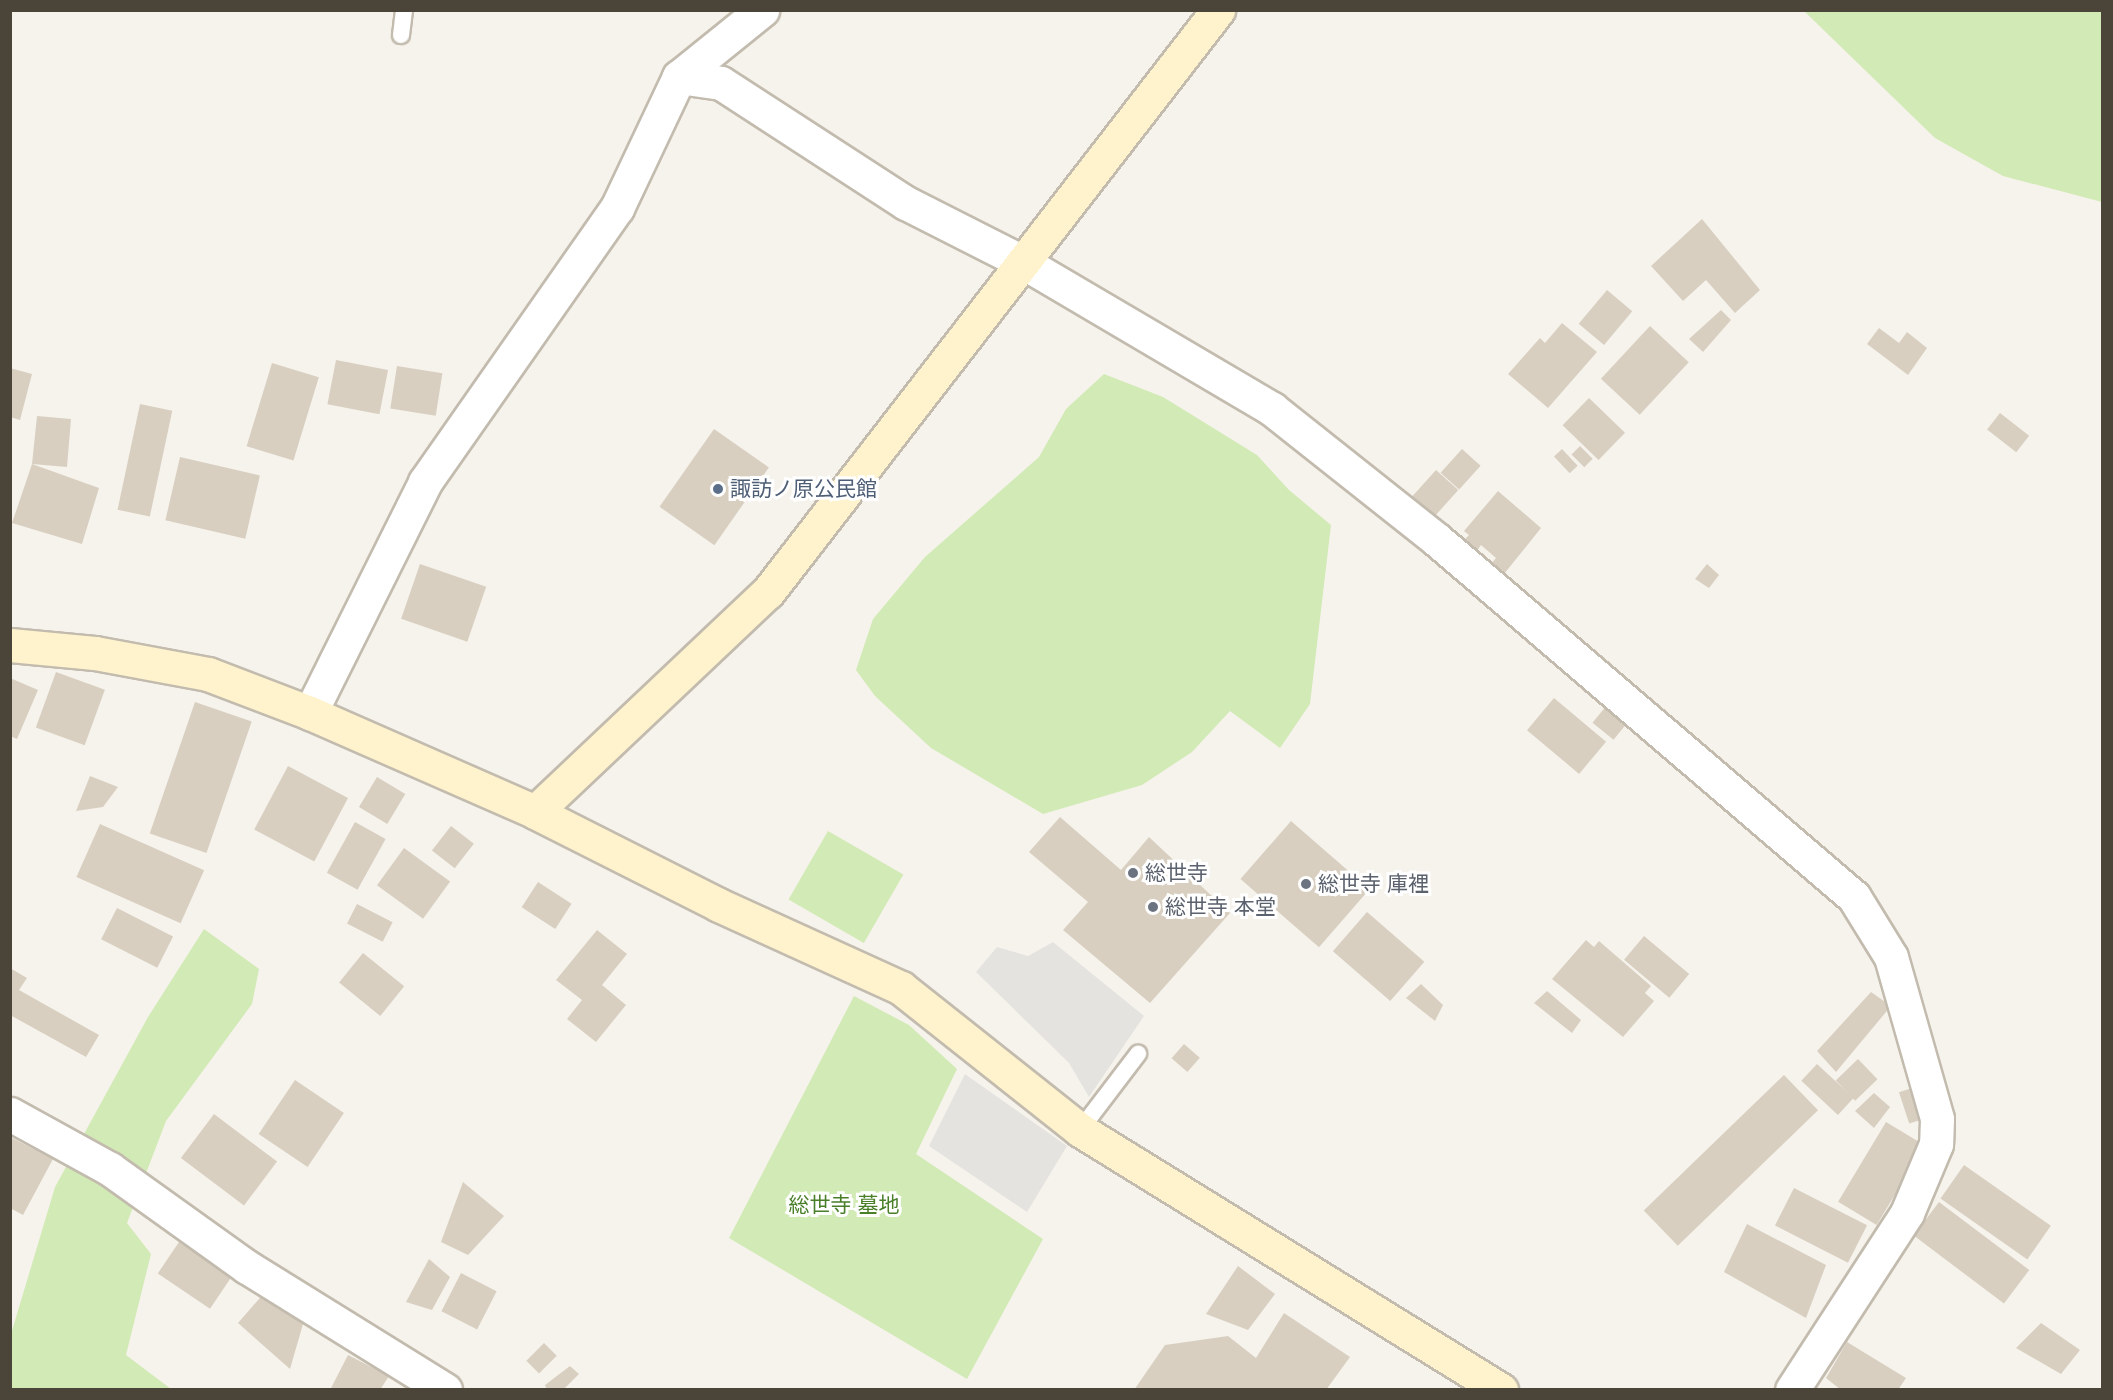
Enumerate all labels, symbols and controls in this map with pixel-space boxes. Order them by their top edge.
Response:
place label: 諏訪ノ原公民館 [730,476,877,502]
marker: 諏訪ノ原公民館 [711,482,725,496]
place label: 総世寺 [1145,860,1208,886]
marker: 総世寺 [1126,866,1140,880]
place label: 総世寺 庫裡 [1318,871,1429,897]
marker: 総世寺 庫裡 [1299,877,1313,891]
place label: 総世寺 本堂 [1165,894,1276,920]
marker: 総世寺 本堂 [1146,900,1160,914]
park label: 総世寺 墓地 [789,1192,899,1218]

